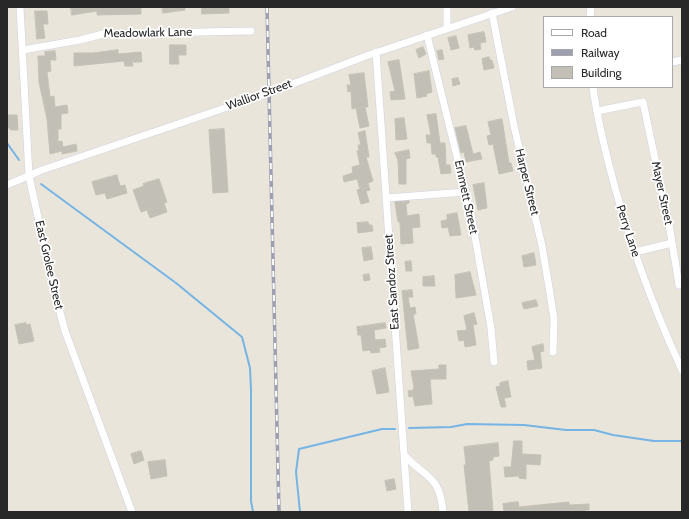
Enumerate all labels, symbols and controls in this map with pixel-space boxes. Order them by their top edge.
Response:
legend [543,16,673,88]
street label: Meadowlark Lane [104,25,192,41]
text: Road [581,25,607,40]
text: Railway [581,45,619,60]
text: Building [581,65,622,80]
street label: Wallior Street [224,76,294,114]
street label: Harper Street [512,147,542,217]
street label: Emmett Street [451,159,481,235]
street label: Mayer Street [648,160,676,226]
street label: Perry Lane [613,203,643,259]
street label: East Grolee Street [32,219,66,311]
street label: East Sandoz Street [381,234,403,330]

